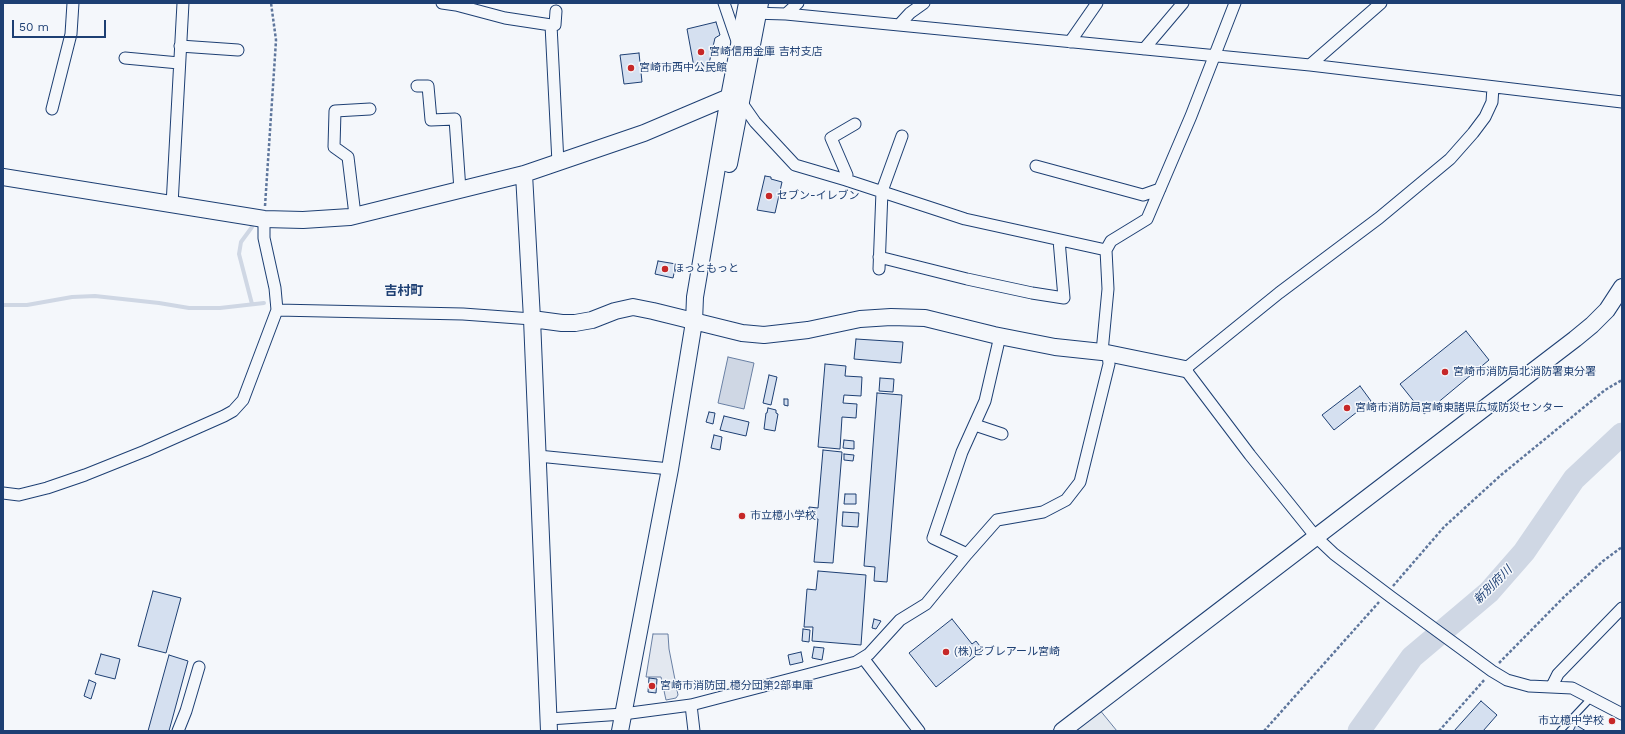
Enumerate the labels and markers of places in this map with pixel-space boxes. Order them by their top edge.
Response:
place label: 宮崎信用金庫 吉村支店 [709,45,823,59]
marker: 宮崎信用金庫 吉村支店 [696,47,706,57]
place label: 宮崎市西中公民館 [639,61,727,75]
marker: 宮崎市西中公民館 [626,63,636,73]
place label: セブン-イレブン [777,189,860,203]
marker: セブン-イレブン [764,191,774,201]
place label: ほっともっと [673,262,739,276]
marker: ほっともっと [660,264,670,274]
place label: 宮崎市消防局北消防署東分署 [1453,365,1596,379]
marker: 宮崎市消防局北消防署東分署 [1440,367,1450,377]
place label: 宮崎市消防局宮崎東諸県広域防災センター [1355,401,1564,415]
marker: 宮崎市消防局宮崎東諸県広域防災センター [1342,403,1352,413]
place label: 市立檍小学校 [750,509,816,523]
marker: 市立檍小学校 [737,511,747,521]
place label: (株)ビブレアール宮崎 [954,645,1060,659]
marker: (株)ビブレアール宮崎 [941,647,951,657]
place label: 宮崎市消防団 檍分団第2部車庫 [660,679,813,693]
marker: 宮崎市消防団 檍分団第2部車庫 [647,681,657,691]
place label: 市立檍中学校 [1538,714,1604,728]
marker: 市立檍中学校 [1607,716,1617,726]

